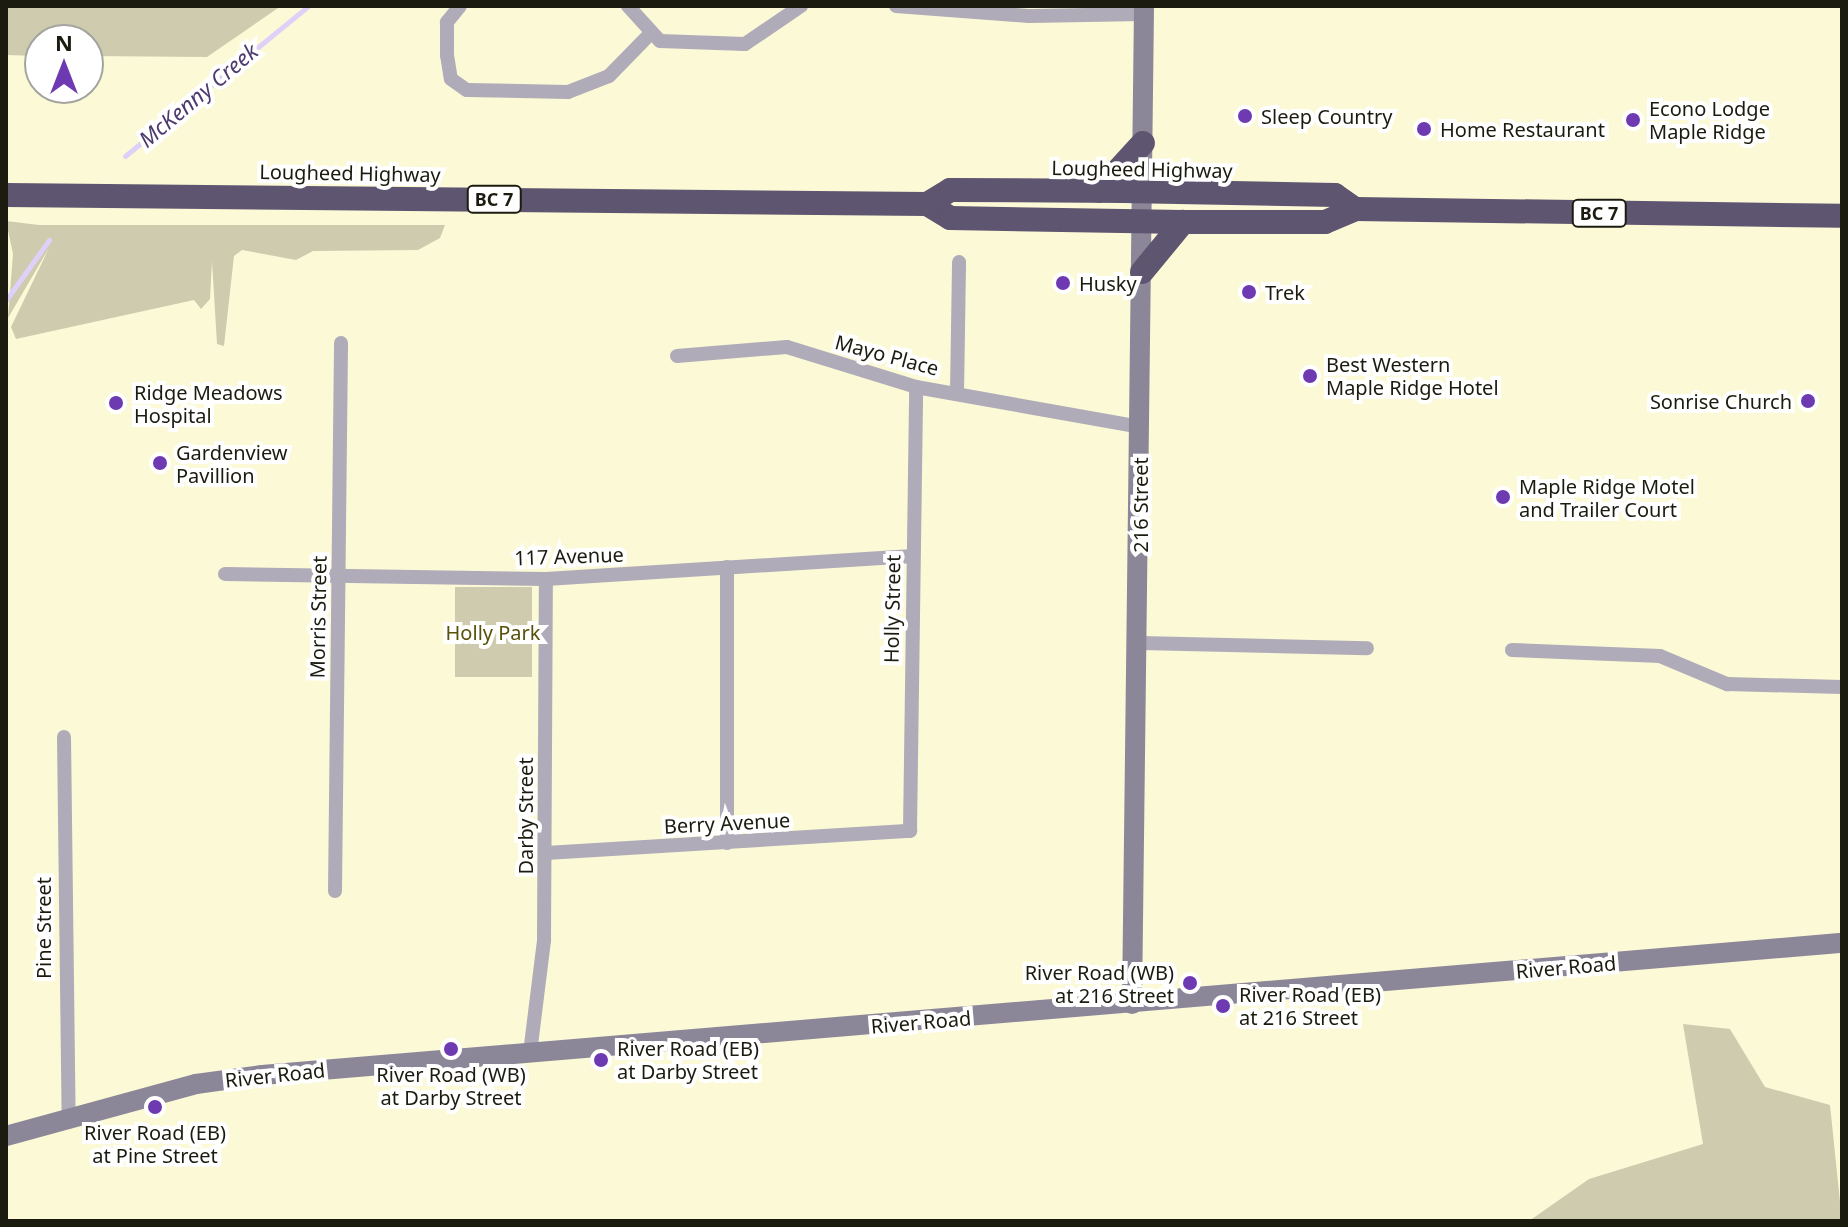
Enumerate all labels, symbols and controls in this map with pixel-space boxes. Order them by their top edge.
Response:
north arrow [24,24,104,104]
text: N [55,27,73,57]
water label: McKenny Creek [133,38,263,152]
place label: Econo Lodge Maple Ridge [1649,96,1770,143]
place label: Sleep Country [1261,104,1392,128]
marker: Sleep Country [1236,107,1254,125]
marker: Econo Lodge Maple Ridge [1624,111,1642,129]
place label: Home Restaurant [1440,117,1605,141]
marker: Home Restaurant [1415,120,1433,138]
street label: Lougheed Highway [1051,155,1233,183]
street label: Lougheed Highway [259,159,441,187]
road number: BC 7 [466,185,522,213]
road number: BC 7 [1571,199,1627,227]
place label: Husky [1079,271,1137,295]
marker: Husky [1054,274,1072,292]
place label: Trek [1265,280,1305,304]
marker: Trek [1240,283,1258,301]
street label: Mayo Place [833,330,941,380]
place label: Best Western Maple Ridge Hotel [1326,352,1499,399]
marker: Best Western Maple Ridge Hotel [1301,367,1319,385]
place label: Ridge Meadows Hospital [134,380,283,427]
place label: Sonrise Church [1650,389,1792,413]
marker: Ridge Meadows Hospital [105,392,127,414]
marker: Sonrise Church [1799,392,1817,410]
place label: Gardenview Pavillion [176,440,287,487]
marker: Gardenview Pavillion [151,454,169,472]
street label: 216 Street [1128,457,1152,553]
place label: Maple Ridge Motel and Trailer Court [1519,474,1695,521]
marker: Maple Ridge Motel and Trailer Court [1494,488,1512,506]
street label: 117 Avenue [514,542,624,570]
street label: Holly Street [879,555,905,663]
street label: Morris Street [305,556,331,678]
park label: Holly Park [446,620,540,644]
street label: Darby Street [513,757,537,875]
street label: Berry Avenue [663,808,791,838]
street label: Pine Street [31,877,55,979]
street label: River Road [1515,951,1617,983]
place label: River Road (WB) at 216 Street [1025,960,1174,1007]
marker: River Road (WB) at 216 Street [1181,974,1199,992]
place label: River Road (EB) at 216 Street [1239,982,1381,1029]
marker: River Road (EB) at 216 Street [1214,997,1232,1015]
street label: River Road [870,1006,972,1038]
place label: River Road (EB) at Darby Street [617,1036,759,1083]
marker: River Road (WB) at Darby Street [442,1040,460,1058]
marker: River Road (EB) at Darby Street [592,1051,610,1069]
street label: River Road [224,1058,326,1092]
place label: River Road (WB) at Darby Street [376,1062,526,1109]
marker: River Road (EB) at Pine Street [146,1098,164,1116]
place label: River Road (EB) at Pine Street [84,1120,226,1167]

